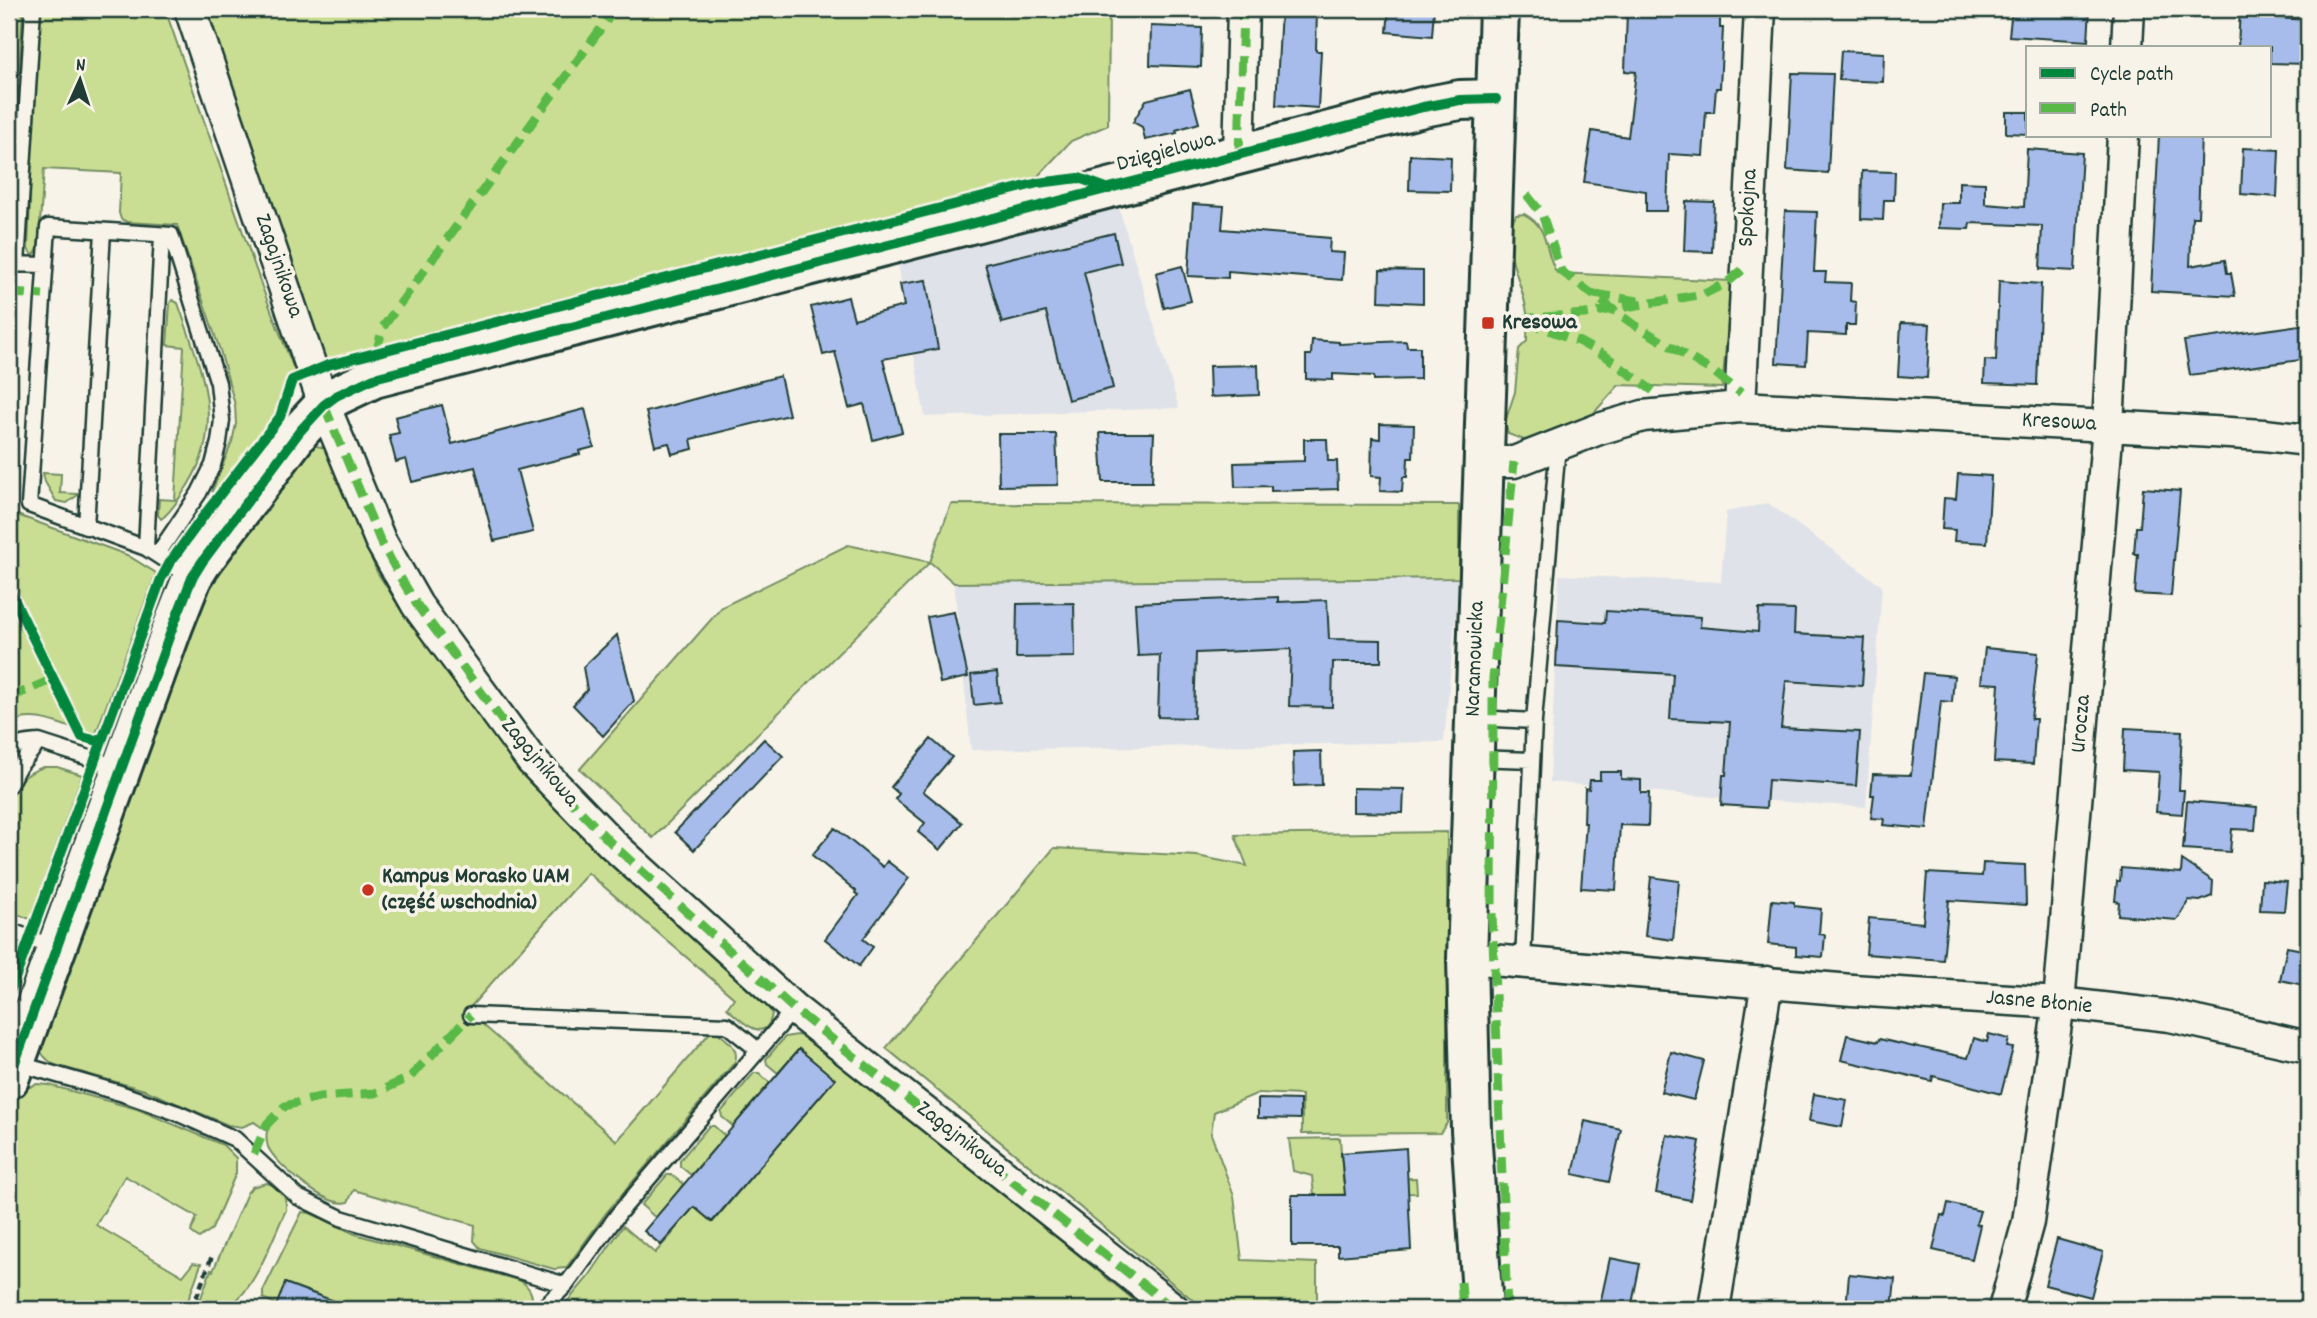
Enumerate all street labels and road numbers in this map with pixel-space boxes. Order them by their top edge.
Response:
street label: Dzięgielowa [1113,124,1220,182]
street label: Spokojna [1730,167,1768,248]
street label: Zagajnikowa [245,210,312,324]
street label: Kresowa [2021,405,2098,441]
street label: Naramowicka [1457,599,1495,718]
street label: Urocza [2063,692,2101,755]
street label: Zagajnikowa [492,711,587,816]
street label: Jasne Błonie [1984,982,2094,1024]
street label: Zagajnikowa [908,1094,1015,1187]

